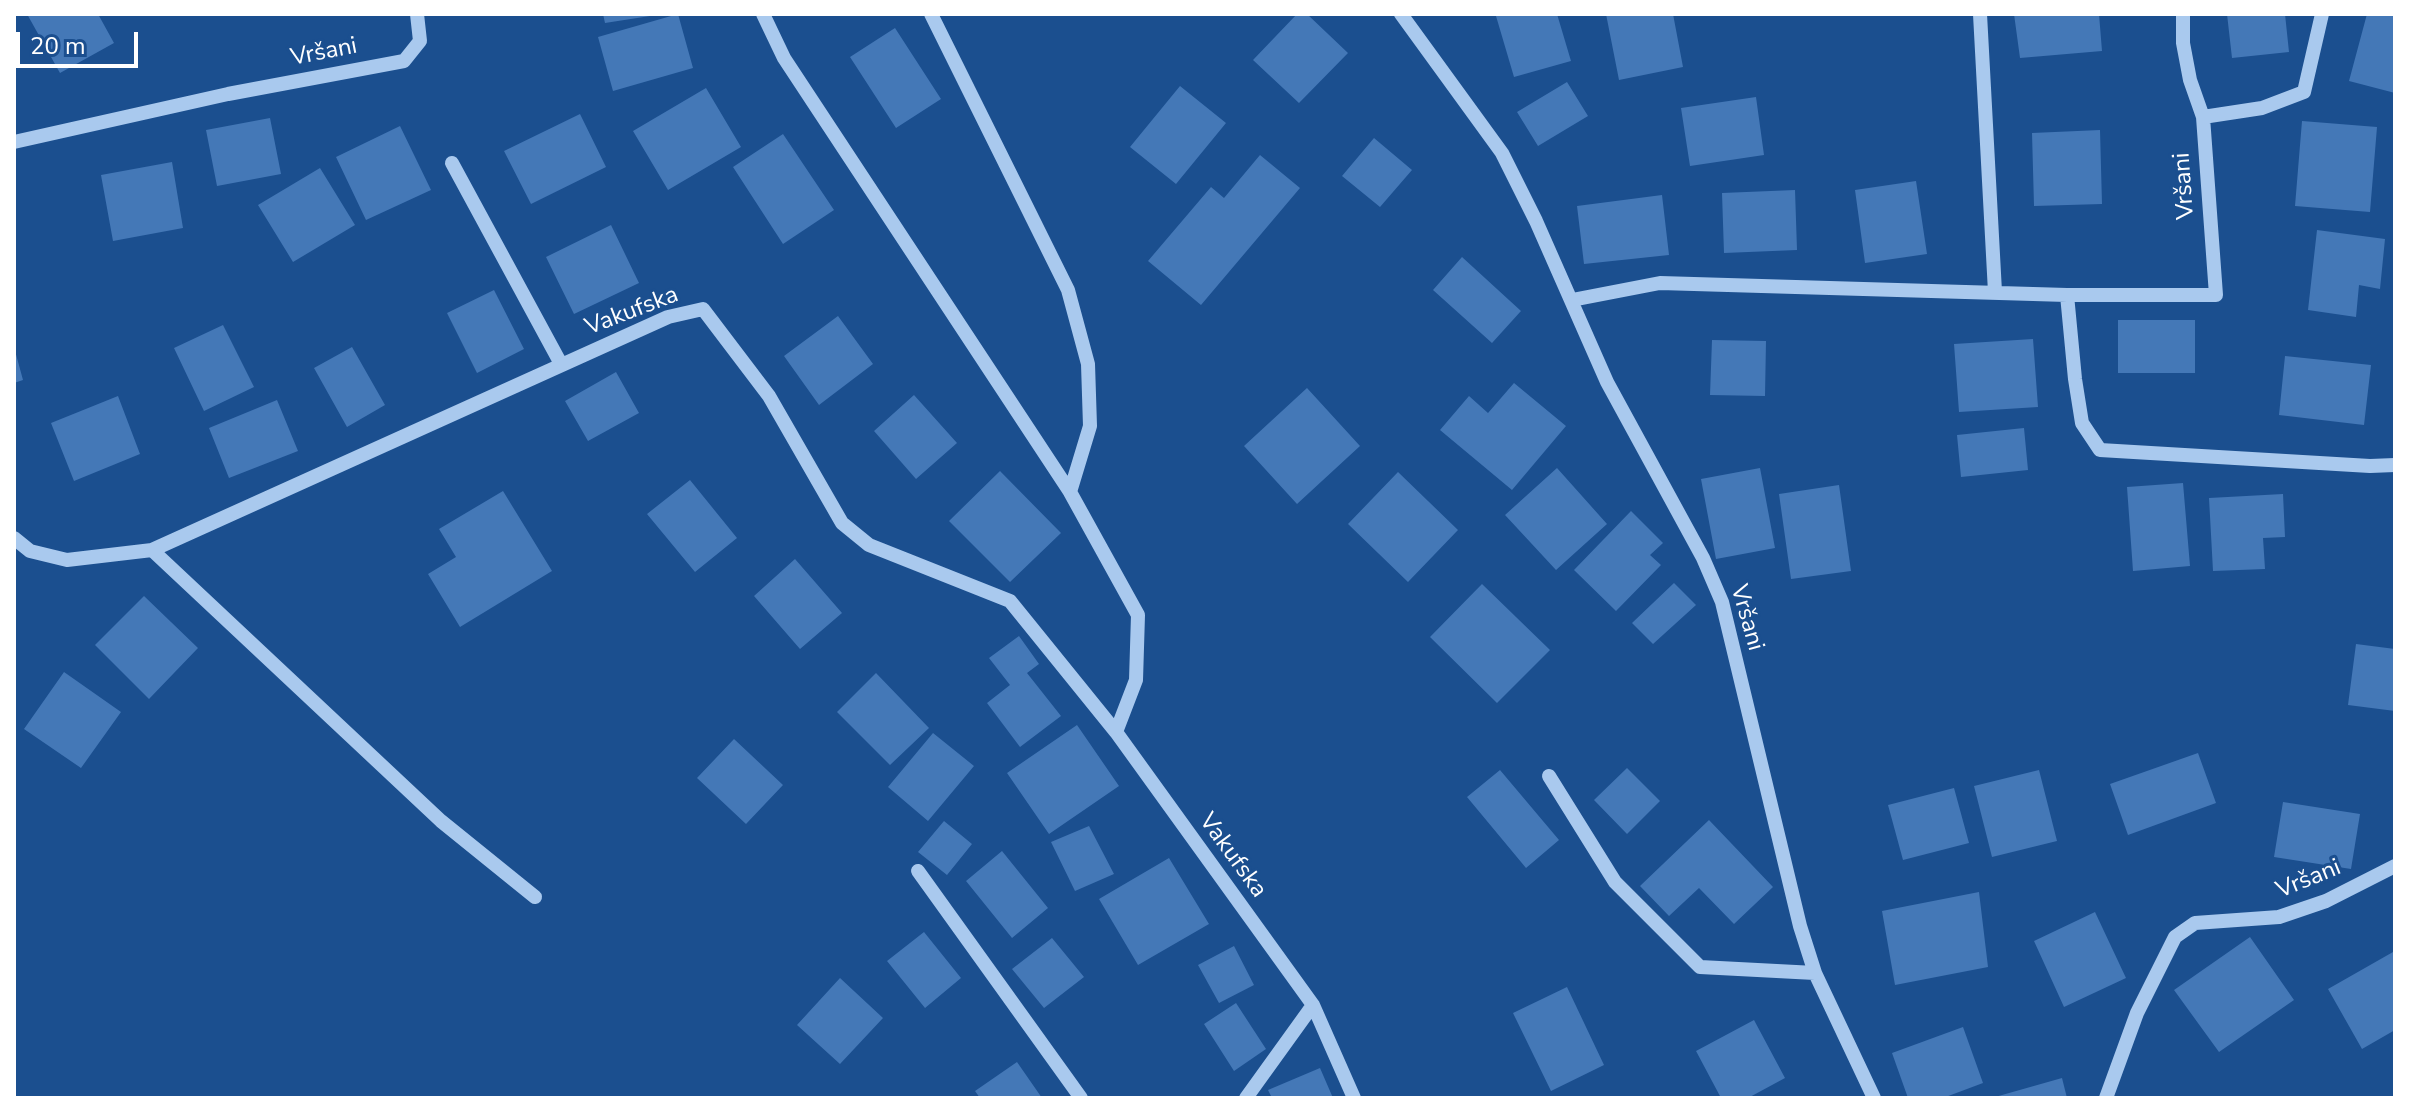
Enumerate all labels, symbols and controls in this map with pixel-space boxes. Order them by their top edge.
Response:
scale bar [20,16,142,66]
text: 20 m [30,30,86,62]
street label: Vršani [288,32,360,74]
street label: Vršani [2168,152,2202,220]
street label: Vakufska [581,281,683,343]
street label: Vršani [1723,582,1769,654]
street label: Vakufska [1192,808,1272,904]
street label: Vršani [2272,854,2346,906]

